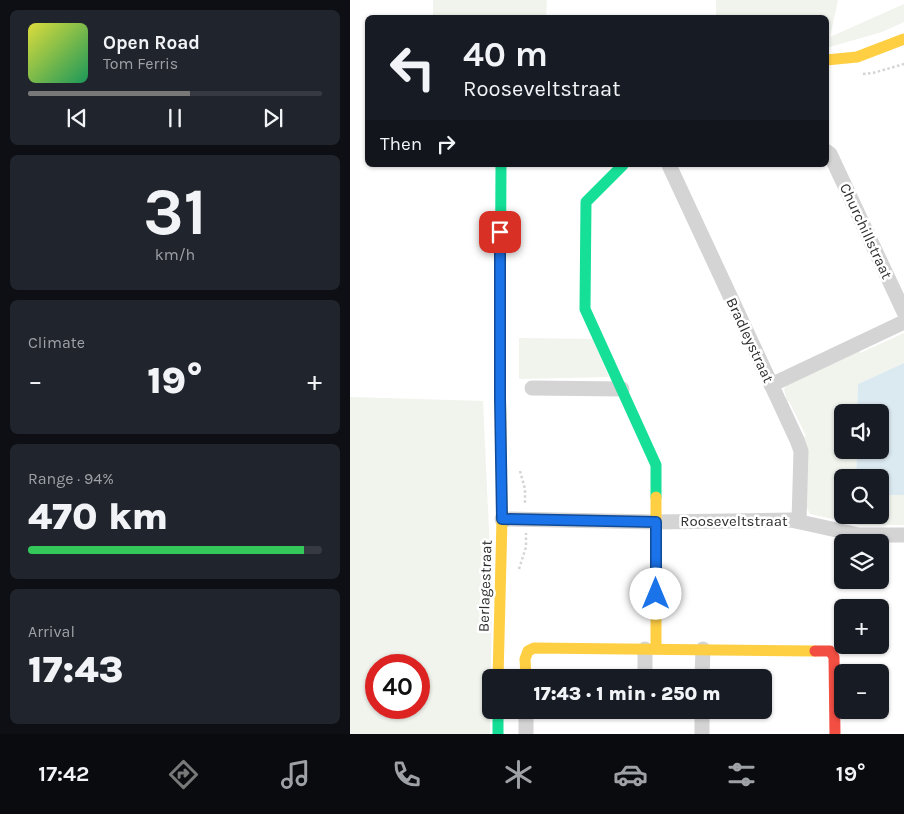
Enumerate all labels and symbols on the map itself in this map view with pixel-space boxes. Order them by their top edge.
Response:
street label: Churchillstraat [836,180,896,282]
pin [479,211,521,253]
street label: Bradleystraat [722,295,778,386]
street label: Rooseveltstraat [680,512,788,530]
street label: Berlagestraat [474,539,496,632]
position arrow [629,567,681,619]
speed limit sign: 40 [365,654,430,719]

